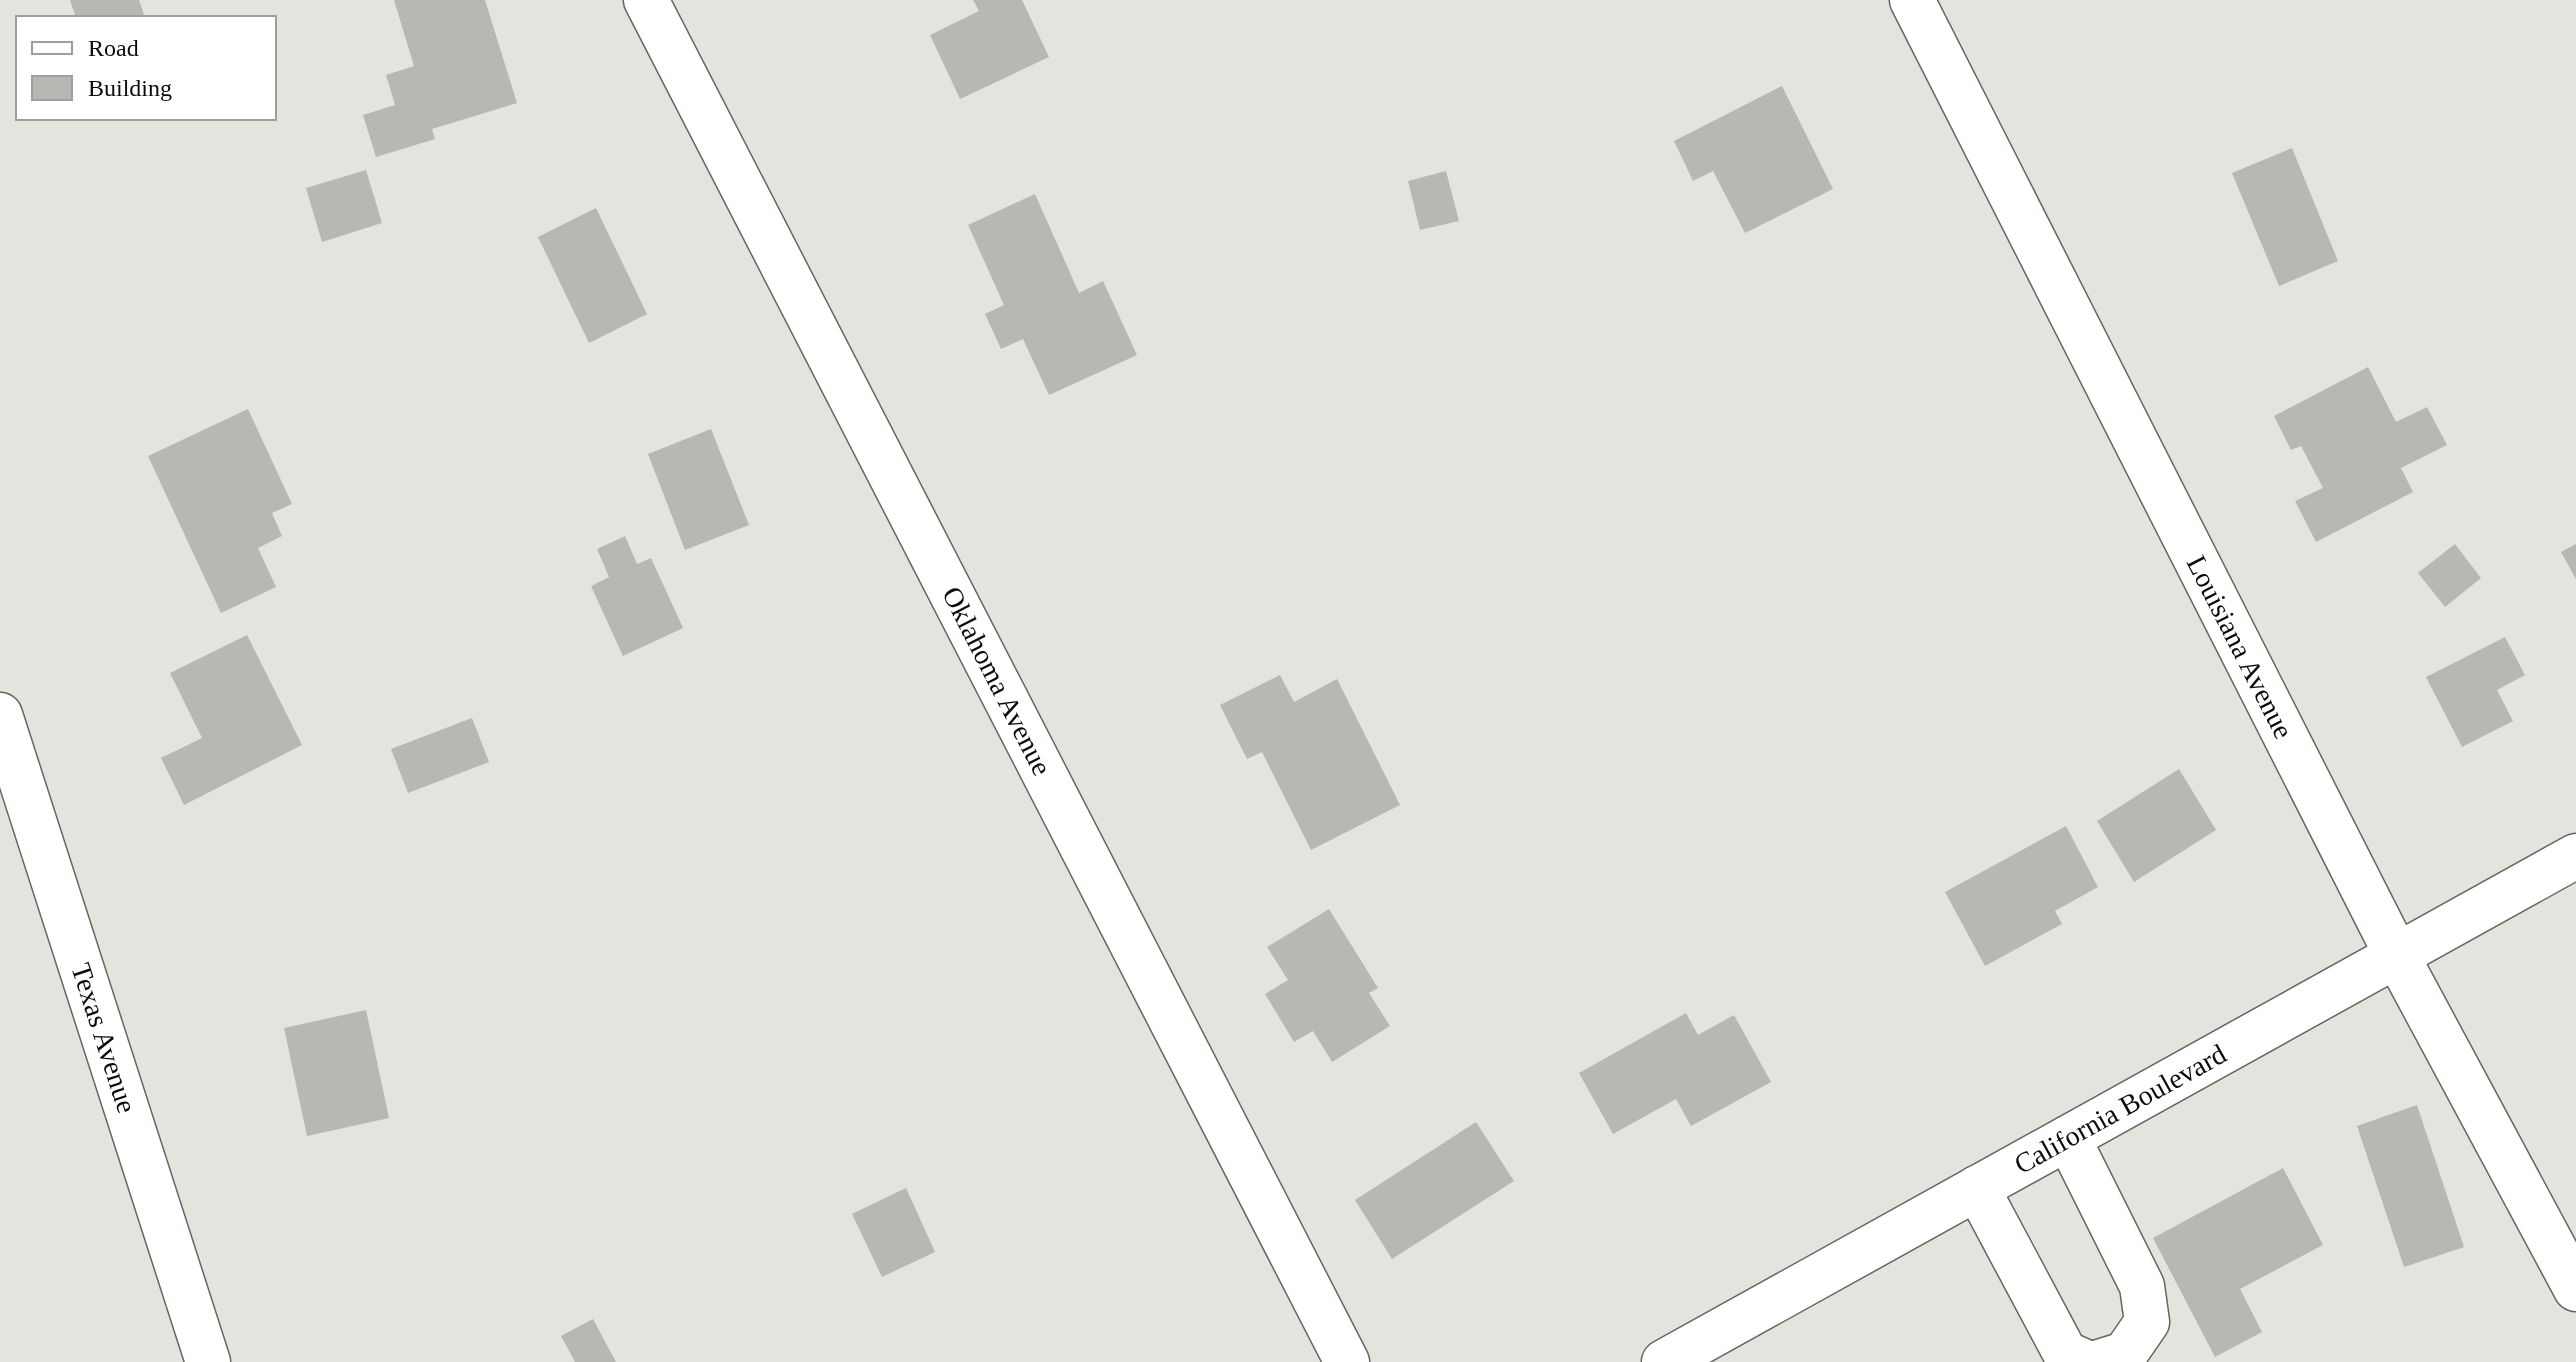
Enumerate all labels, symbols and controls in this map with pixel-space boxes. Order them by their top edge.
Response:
legend [16,16,276,120]
text: Road [88,35,139,61]
text: Building [88,75,172,101]
street label: Louisiana Avenue [2181,550,2299,744]
street label: Oklahoma Avenue [936,582,1058,780]
street label: Texas Avenue [65,959,143,1117]
street label: California Boulevard [2009,1038,2231,1180]

